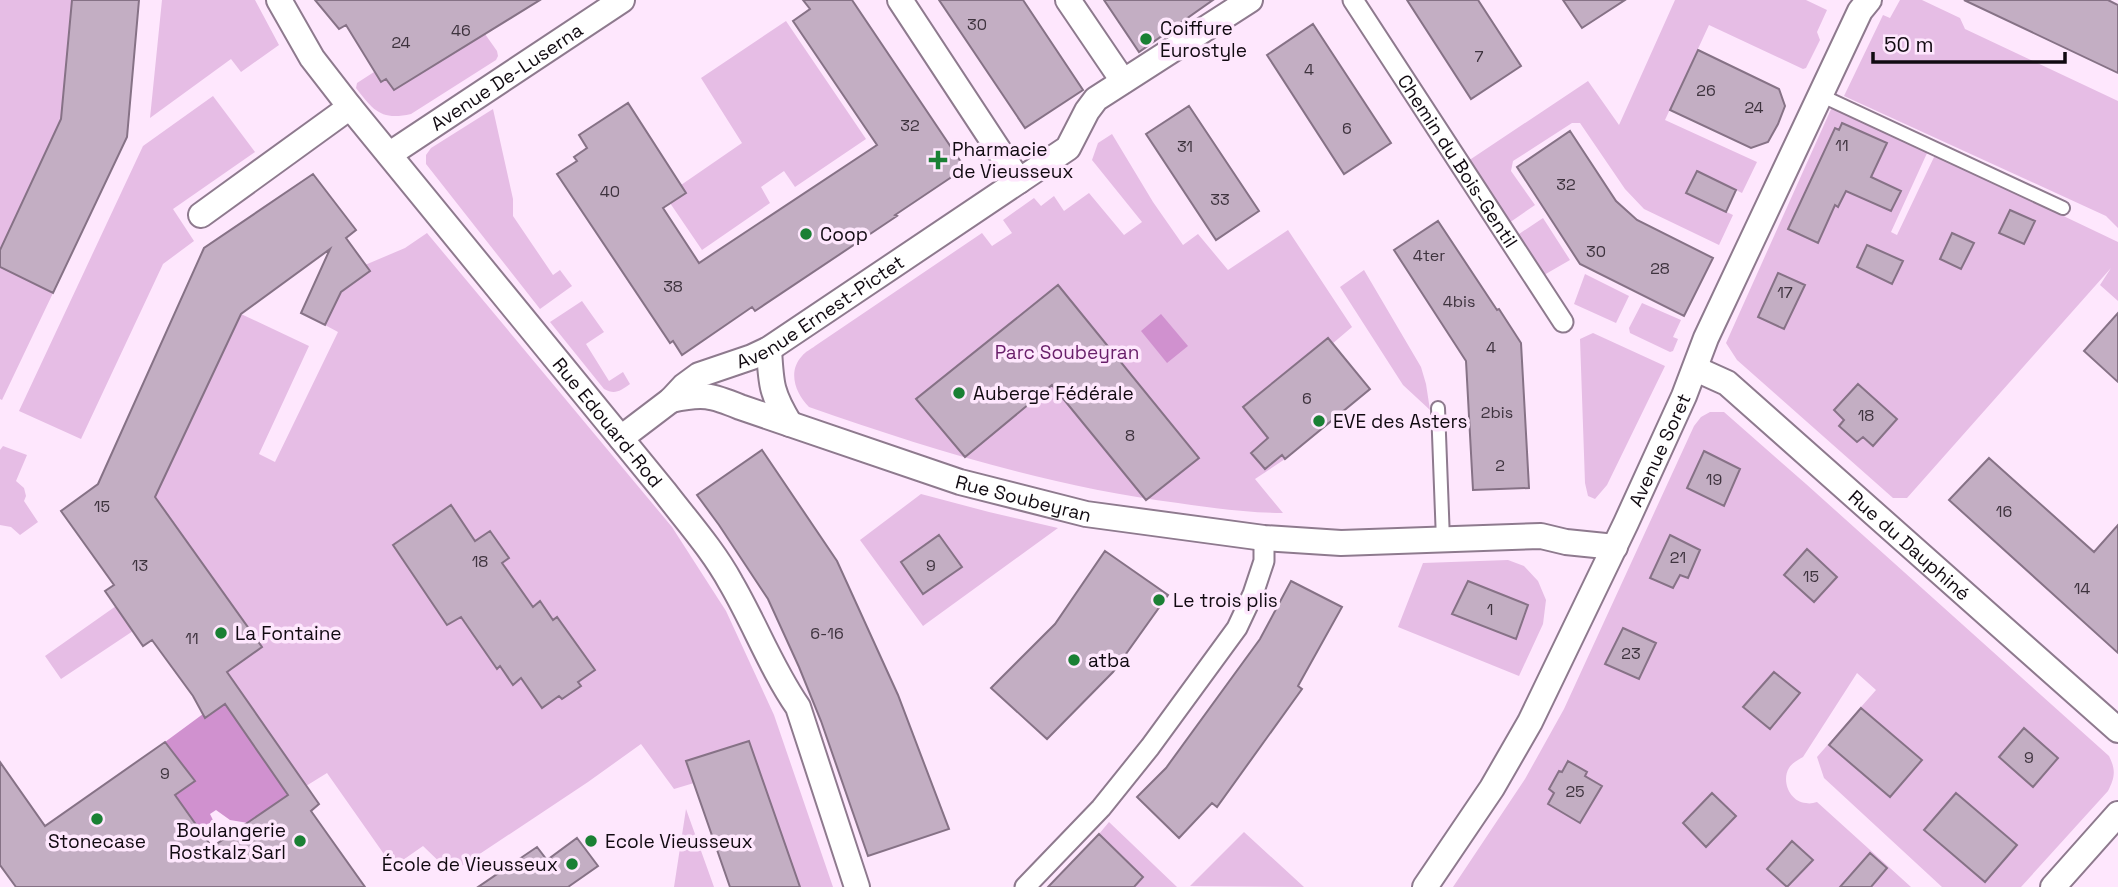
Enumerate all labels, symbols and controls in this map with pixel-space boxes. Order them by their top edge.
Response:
house number: 30 [967,14,987,35]
place label: Coiffure Eurostyle [1160,16,1247,63]
street label: Avenue De-Luserna [426,17,588,136]
house number: 46 [451,20,471,41]
scale bar [1873,21,2066,65]
marker: Coiffure Eurostyle [1138,31,1154,47]
text: 50 m [1884,31,1934,58]
house number: 24 [391,32,411,53]
house number: 7 [1474,46,1484,67]
house number: 4 [1304,59,1314,80]
street label: Chemin du Bois-Gentil [1392,70,1523,253]
house number: 26 [1696,80,1716,101]
house number: 24 [1744,97,1764,118]
house number: 32 [900,115,920,136]
house number: 6 [1342,118,1352,139]
house number: 11 [1835,135,1849,156]
house number: 31 [1177,136,1193,157]
place label: Pharmacie de Vieusseux [952,137,1074,184]
marker: Pharmacie de Vieusseux [930,152,946,168]
house number: 32 [1556,174,1576,195]
house number: 40 [600,181,620,202]
house number: 33 [1210,189,1230,210]
place label: Coop [820,222,868,247]
marker: Coop [798,226,814,242]
house number: 30 [1586,241,1606,262]
house number: 4ter [1413,245,1445,266]
street label: Avenue Ernest-Pictet [733,250,909,374]
house number: 28 [1650,258,1670,279]
house number: 38 [663,276,683,297]
house number: 17 [1777,282,1793,303]
house number: 4bis [1443,291,1475,312]
house number: 4 [1486,337,1496,358]
park label: Parc Soubeyran [995,340,1139,365]
street label: Rue Edouard-Rod [547,352,668,493]
place label: Auberge Fédérale [973,381,1134,406]
marker: Auberge Fédérale [951,385,967,401]
house number: 6 [1302,388,1312,409]
street label: Avenue Soret [1623,389,1697,511]
house number: 2bis [1481,402,1513,423]
house number: 18 [1858,405,1874,426]
place label: EVE des Asters [1333,409,1468,434]
marker: EVE des Asters [1311,413,1327,429]
house number: 8 [1125,425,1135,446]
house number: 2 [1495,455,1505,476]
street label: Rue Soubeyran [953,469,1094,528]
house number: 19 [1706,469,1722,490]
street label: Rue du Dauphiné [1843,485,1975,606]
house number: 15 [94,496,110,517]
house number: 16 [1996,501,2012,522]
house number: 21 [1670,547,1686,568]
house number: 18 [472,551,488,572]
house number: 13 [132,555,148,576]
house number: 9 [926,555,936,576]
house number: 15 [1803,566,1819,587]
house number: 14 [2074,578,2090,599]
place label: Le trois plis [1173,588,1278,613]
marker: Le trois plis [1151,592,1167,608]
house number: 1 [1487,599,1493,620]
place label: La Fontaine [235,621,342,646]
house number: 6-16 [810,623,844,644]
marker: La Fontaine [213,625,229,641]
house number: 11 [185,628,199,649]
house number: 23 [1621,643,1641,664]
place label: atba [1088,648,1130,673]
marker: atba [1066,652,1082,668]
house number: 9 [2024,747,2034,768]
house number: 9 [160,763,170,784]
house number: 25 [1565,781,1585,802]
marker: Stonecase [89,811,105,827]
place label: Boulangerie Rostkalz Sarl [169,818,286,865]
place label: Stonecase [48,829,146,854]
place label: Ecole Vieusseux [605,829,753,854]
marker: Boulangerie Rostkalz Sarl [292,833,308,849]
marker: Ecole Vieusseux [583,833,599,849]
place label: École de Vieusseux [382,852,558,877]
marker: École de Vieusseux [564,856,580,872]

